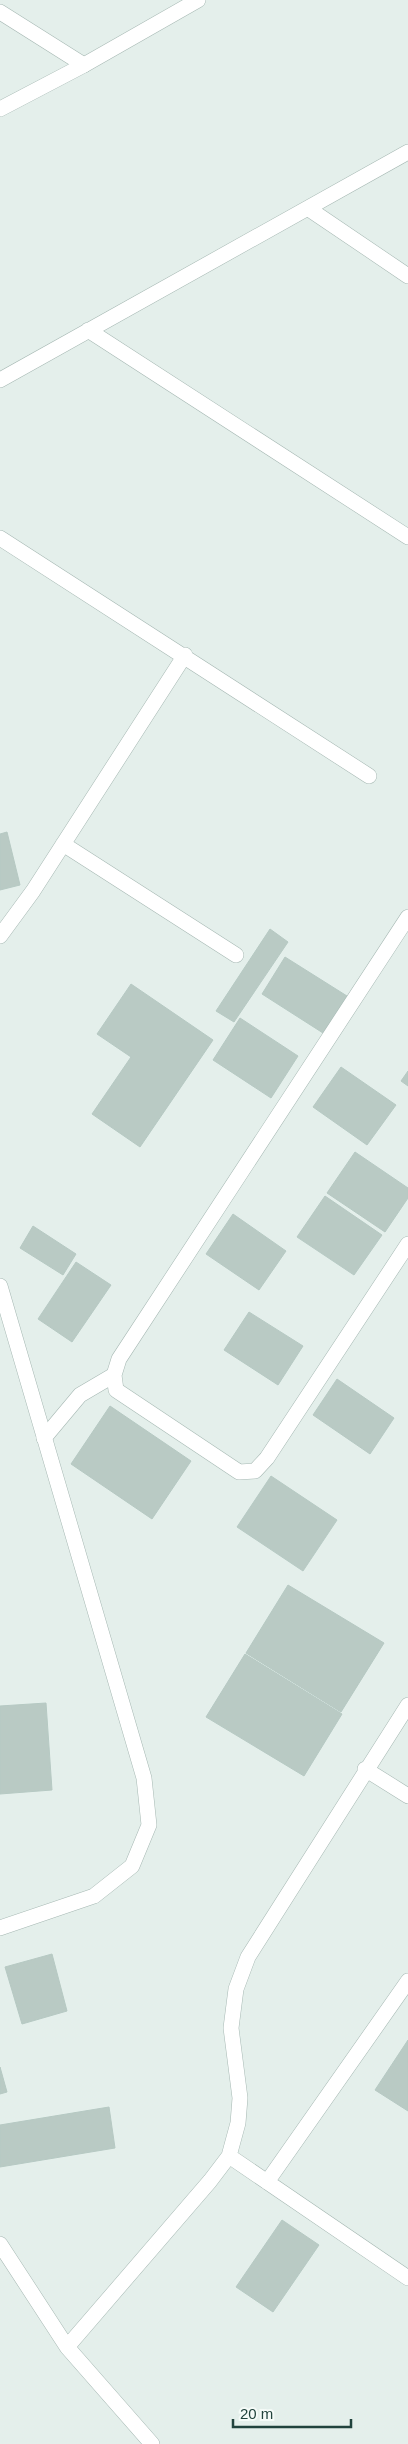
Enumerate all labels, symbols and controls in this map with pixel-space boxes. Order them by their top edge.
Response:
scale bar [233,2396,350,2428]
text: 20 m [240,2405,273,2422]

